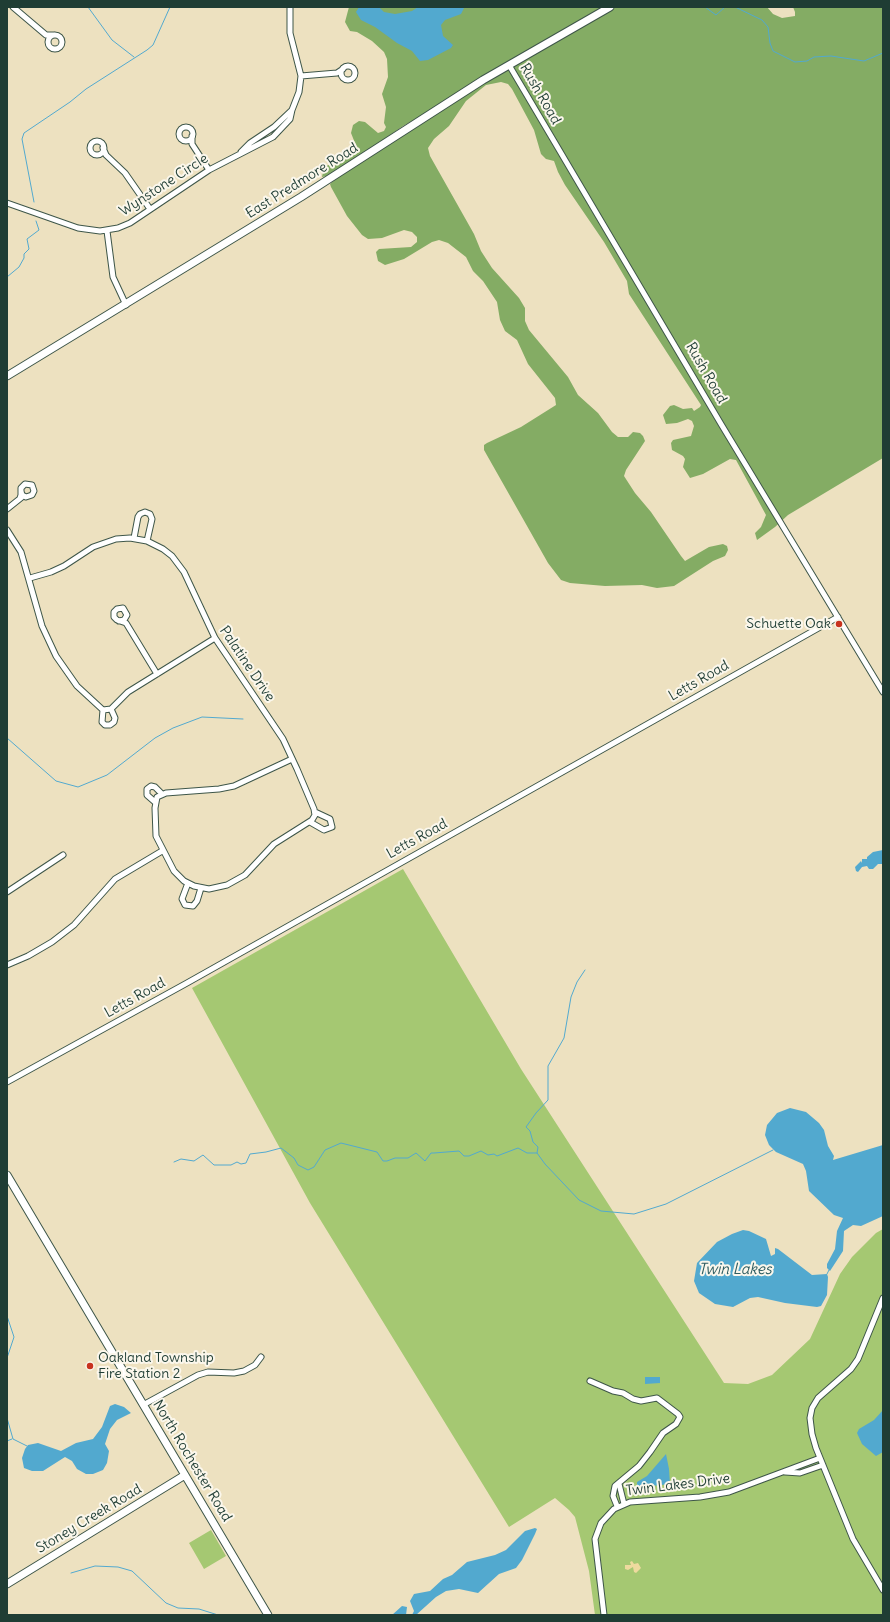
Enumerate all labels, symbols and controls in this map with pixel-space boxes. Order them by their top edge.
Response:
street label: Rush Road [516,61,564,127]
street label: East Predmore Road [243,140,361,222]
street label: Wynstone Circle [117,150,211,220]
street label: Rush Road [682,340,730,406]
place label: Schuette Oak [746,616,831,632]
marker: Schuette Oak [834,619,844,629]
street label: Palatine Drive [216,623,278,705]
street label: Letts Road [666,657,732,705]
street label: Letts Road [384,815,450,863]
street label: Letts Road [102,974,168,1022]
water label: Twin Lakes [698,1261,772,1279]
place label: Oakland Township Fire Station 2 [98,1350,214,1382]
marker: Oakland Township Fire Station 2 [85,1361,95,1371]
street label: North Rochester Road [149,1397,235,1525]
street label: Twin Lakes Drive [625,1470,731,1500]
street label: Stoney Creek Road [33,1481,145,1557]

